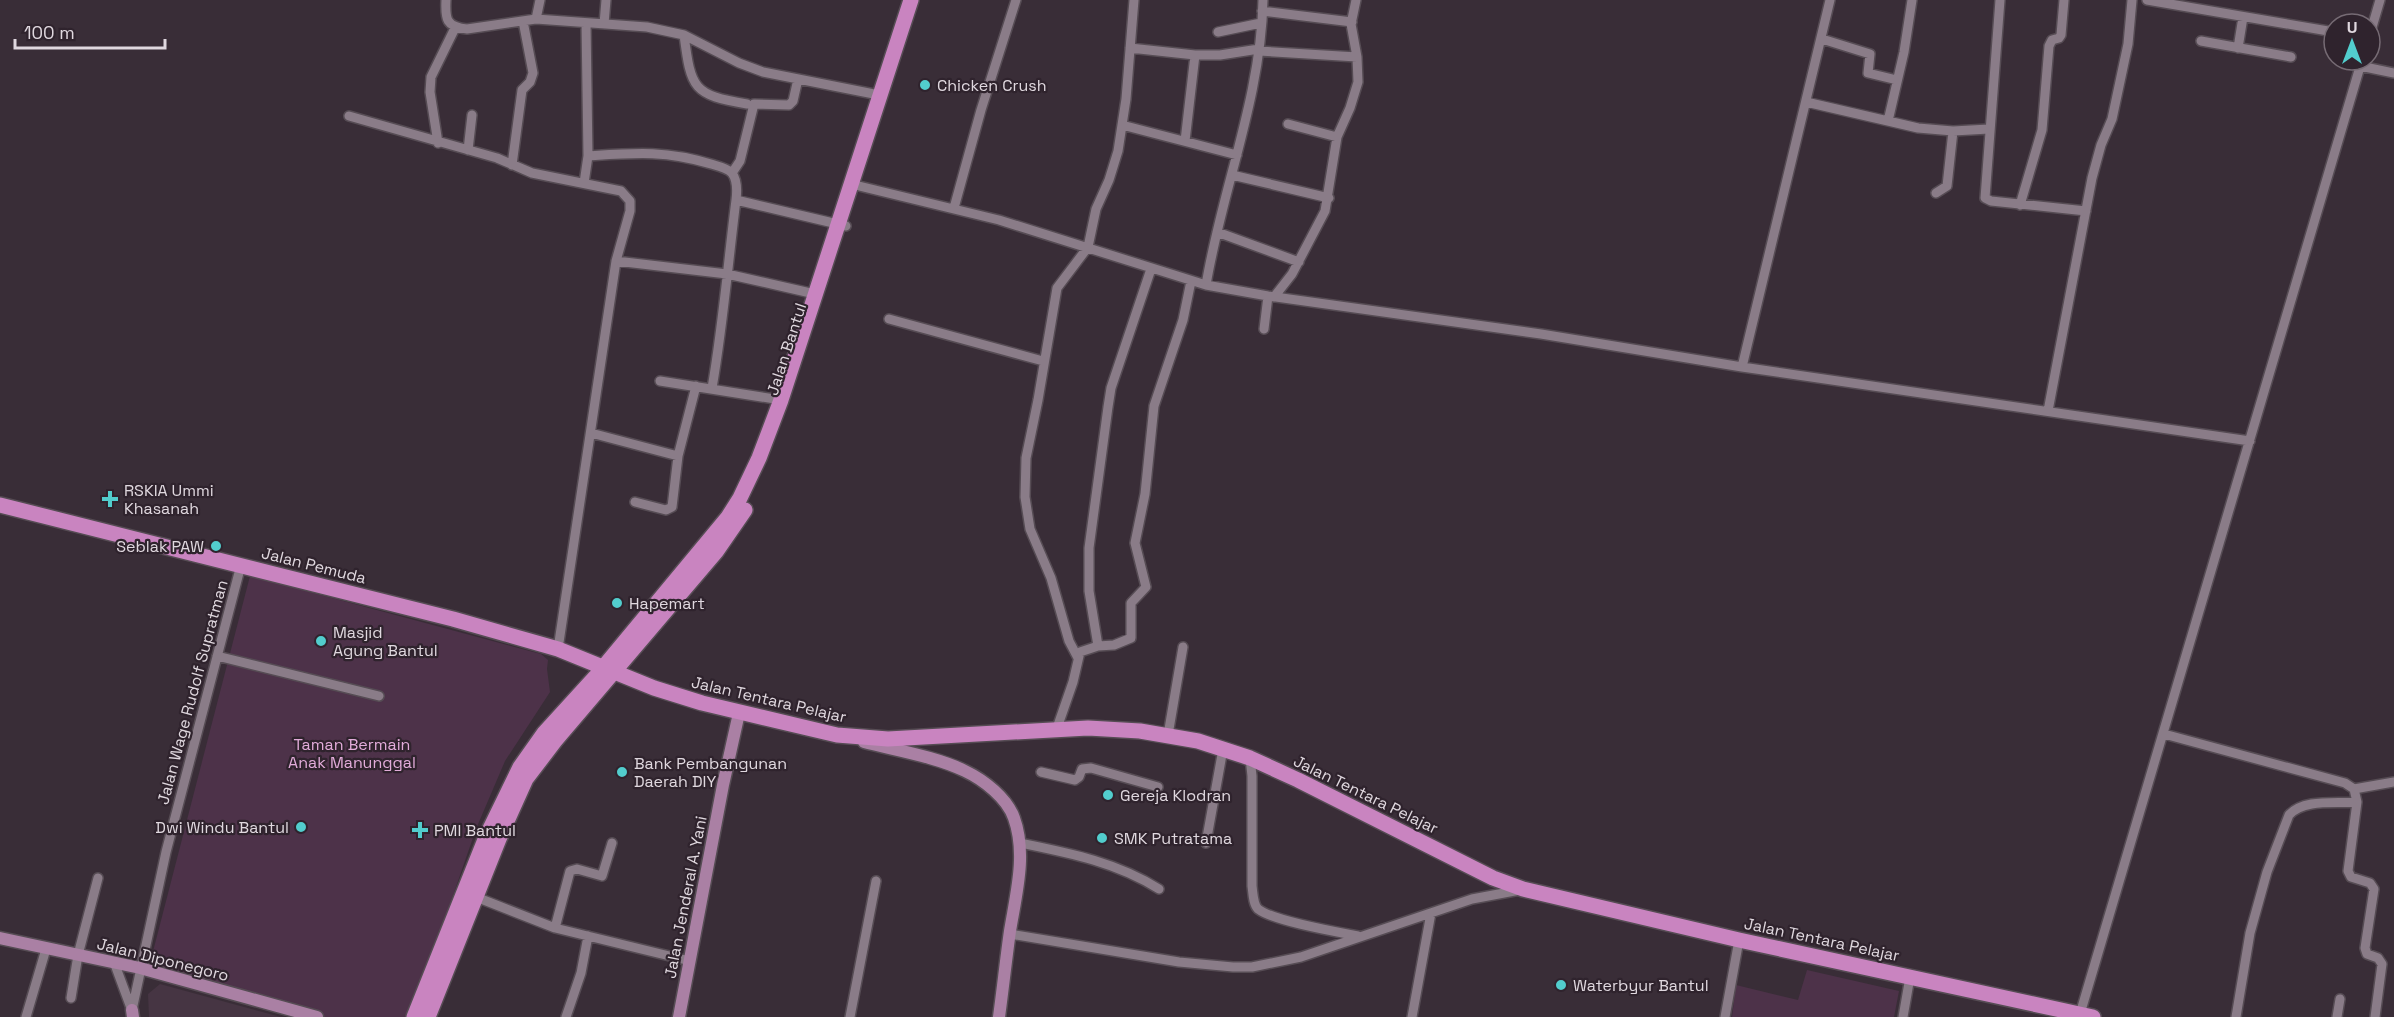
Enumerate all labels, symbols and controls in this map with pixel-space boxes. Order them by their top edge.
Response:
scale bar [15,12,165,50]
north arrow [2322,12,2382,72]
text: U [2347,17,2357,38]
text: 100 m [24,21,75,44]
place label: Chicken Crush [937,75,1046,96]
marker: Chicken Crush [918,78,932,92]
street label: Jalan Bantul [762,300,811,398]
place label: RSKIA Ummi Khasanah [124,480,214,519]
marker: RSKIA Ummi Khasanah [101,490,119,508]
place label: Seblak PAW [116,536,204,557]
marker: Seblak PAW [209,539,223,553]
street label: Jalan Pemuda [259,542,368,589]
street label: Jalan Wage Rudolf Supratman [152,578,233,807]
place label: Hapemart [629,593,705,614]
marker: Hapemart [610,596,624,610]
place label: Masjid Agung Bantul [333,622,438,661]
marker: Masjid Agung Bantul [314,634,328,648]
street label: Jalan Tentara Pelajar [689,671,848,728]
park label: Taman Bermain Anak Manunggal [288,734,416,773]
street label: Jalan Tentara Pelajar [1290,750,1442,839]
place label: Bank Pembangunan Daerah DIY [634,753,787,792]
marker: Bank Pembangunan Daerah DIY [615,765,629,779]
place label: Gereja Klodran [1120,785,1231,806]
marker: Gereja Klodran [1101,788,1115,802]
street label: Jalan Jenderal A. Yani [659,814,712,980]
place label: Dwi Windu Bantul [155,817,289,838]
marker: Dwi Windu Bantul [294,820,308,834]
place label: PMI Bantul [434,820,516,841]
marker: PMI Bantul [411,821,429,839]
place label: SMK Putratama [1114,828,1232,849]
marker: SMK Putratama [1095,831,1109,845]
street label: Jalan Tentara Pelajar [1742,913,1902,966]
street label: Jalan Diponegoro [95,933,231,986]
place label: Waterbyur Bantul [1573,975,1709,996]
marker: Waterbyur Bantul [1554,978,1568,992]

